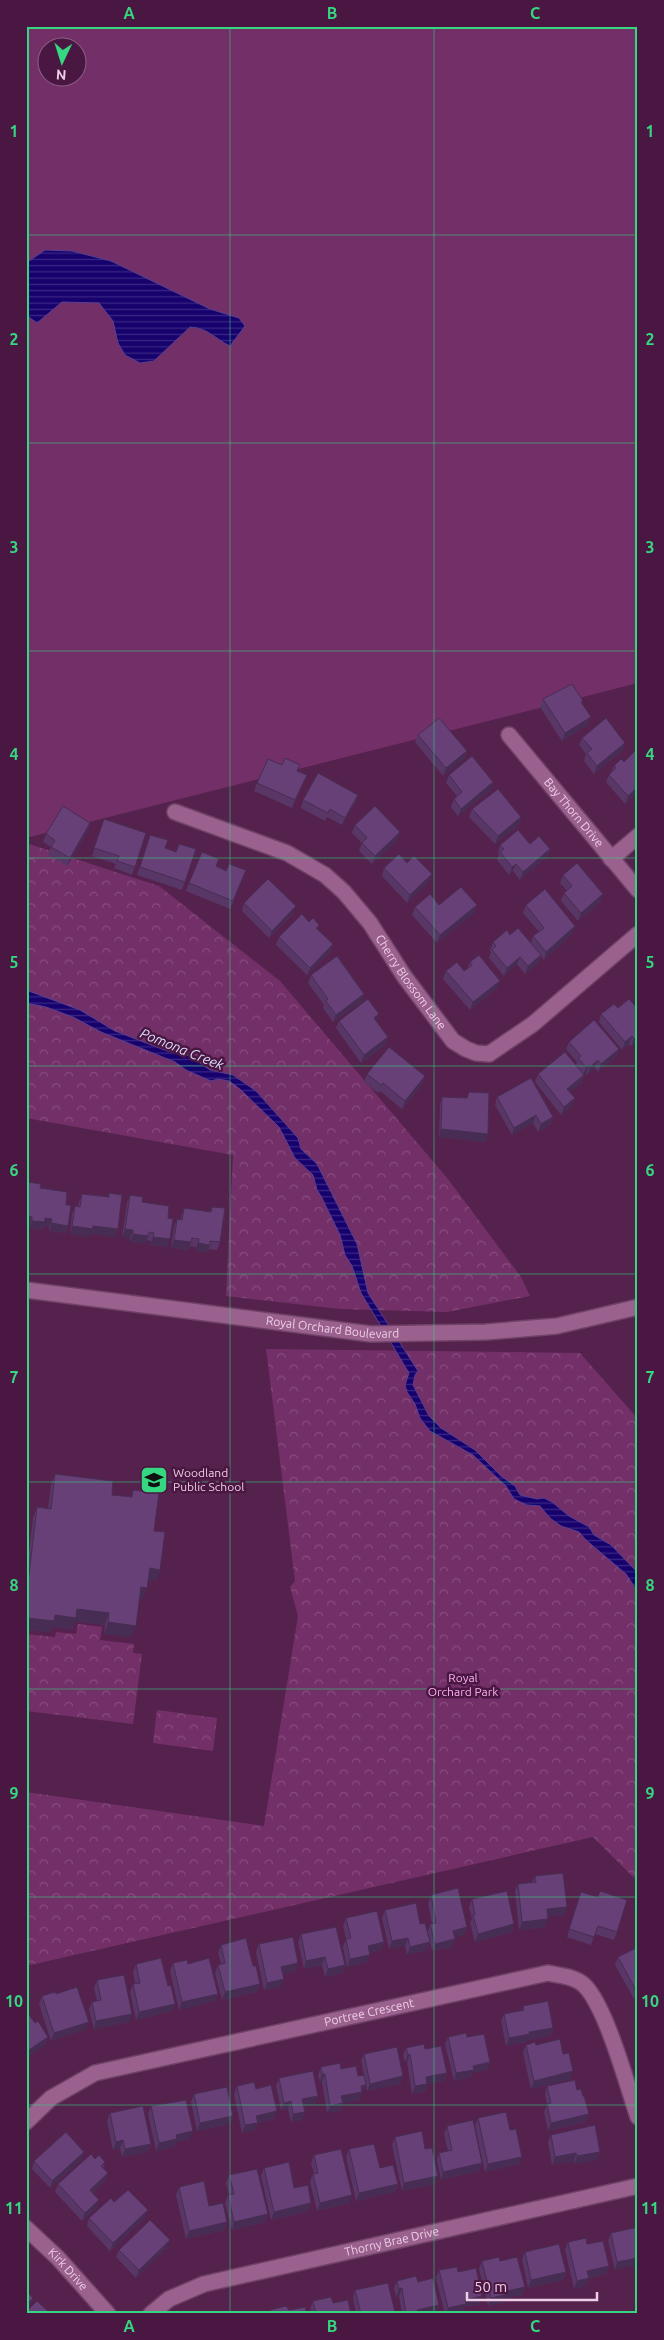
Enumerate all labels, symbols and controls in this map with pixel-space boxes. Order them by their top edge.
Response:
text: A [123,4,135,22]
text: B [327,4,337,22]
text: C [530,4,540,22]
north arrow [38,38,88,88]
text: N [55,67,67,83]
text: 1 [9,122,19,140]
text: 1 [645,122,655,140]
text: 2 [9,330,19,348]
text: 2 [645,330,655,348]
text: 3 [9,538,19,556]
text: 3 [645,538,655,556]
text: 4 [9,745,19,763]
text: 4 [645,745,655,763]
street label: Bay Thorn Drive [542,775,606,849]
street label: Cherry Blossom Lane [373,932,449,1032]
text: 5 [9,953,19,971]
text: 5 [645,953,655,971]
water label: Pomona Creek [138,1025,227,1073]
text: 6 [9,1161,19,1179]
text: 6 [645,1161,655,1179]
street label: Royal Orchard Boulevard [265,1314,399,1340]
text: 7 [9,1368,19,1386]
text: 7 [645,1368,655,1386]
school or university icon: Woodland Public School [139,1465,169,1495]
place label: Woodland Public School [173,1466,244,1493]
text: 8 [9,1576,19,1594]
text: 8 [645,1576,655,1594]
park label: Royal Orchard Park [428,1671,498,1698]
text: 9 [9,1784,19,1802]
text: 9 [645,1784,655,1802]
text: 10 [5,1992,23,2010]
text: 10 [641,1992,659,2010]
street label: Portree Crescent [323,1996,415,2028]
text: 11 [5,2199,23,2217]
text: 11 [641,2199,659,2217]
street label: Thorny Brae Drive [343,2224,440,2258]
street label: Kirk Drive [46,2245,91,2293]
scale bar [467,2270,596,2302]
text: 50 m [474,2278,507,2295]
text: A [123,2317,135,2335]
text: B [327,2317,337,2335]
text: C [530,2317,540,2335]

